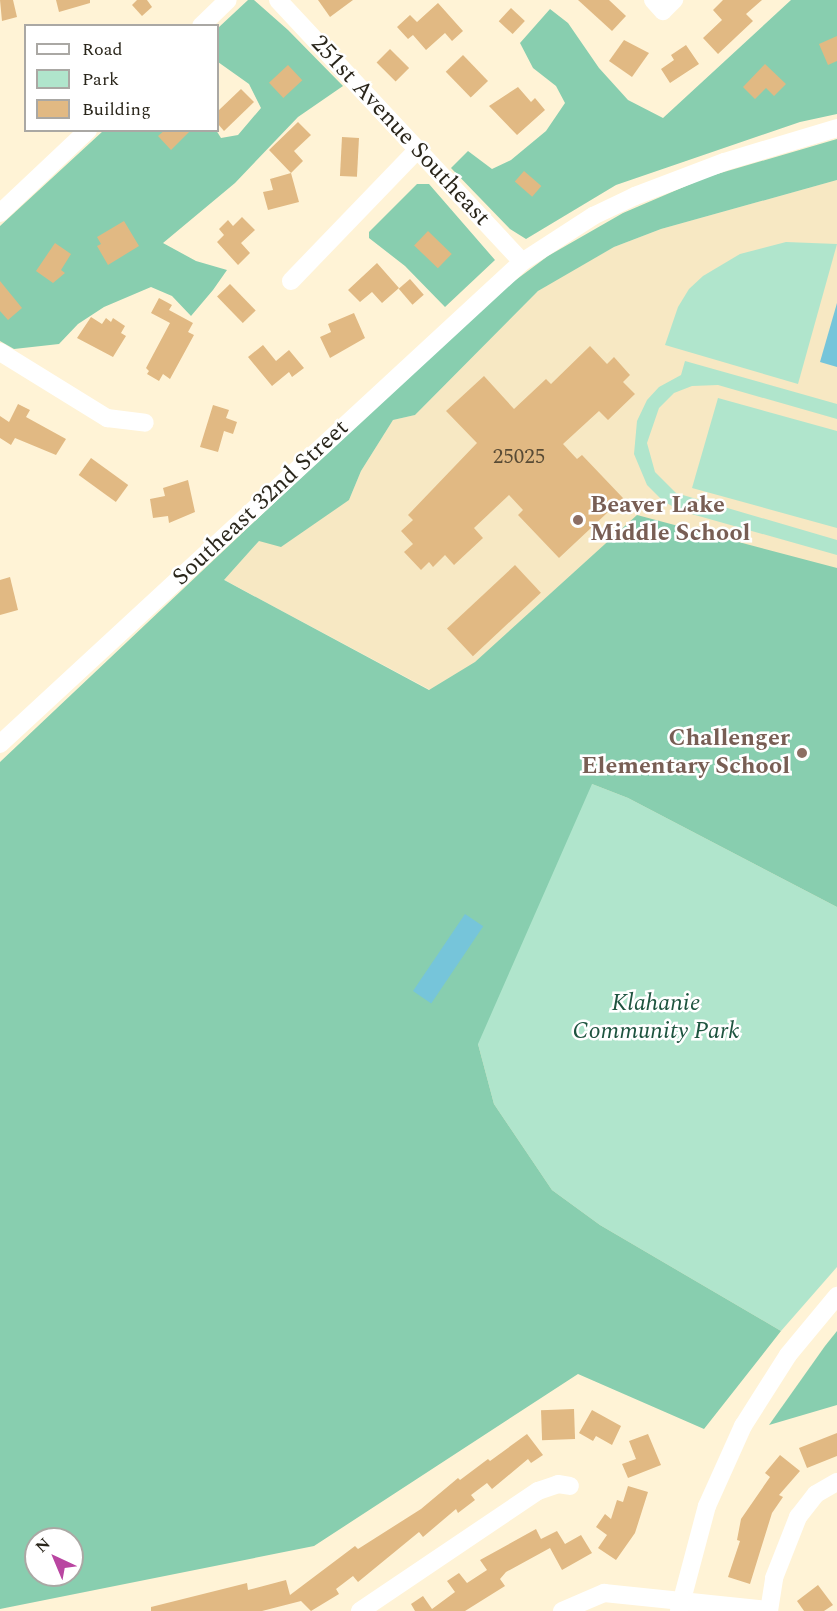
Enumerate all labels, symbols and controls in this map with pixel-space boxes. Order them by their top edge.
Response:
legend [24,24,219,132]
street label: 251st Avenue Southeast [304,30,496,232]
text: Road [82,36,123,63]
text: Park [82,66,119,93]
text: Building [82,96,151,123]
street label: Southeast 32nd Street [167,414,355,592]
house number: 25025 [493,444,545,470]
place label: Beaver Lake Middle School [590,492,750,548]
marker: Beaver Lake Middle School [571,513,585,527]
place label: Challenger Elementary School [581,725,790,781]
marker: Challenger Elementary School [795,746,809,760]
park label: Klahanie Community Park [573,990,739,1046]
north arrow [24,1527,84,1587]
text: N [30,1532,56,1559]

